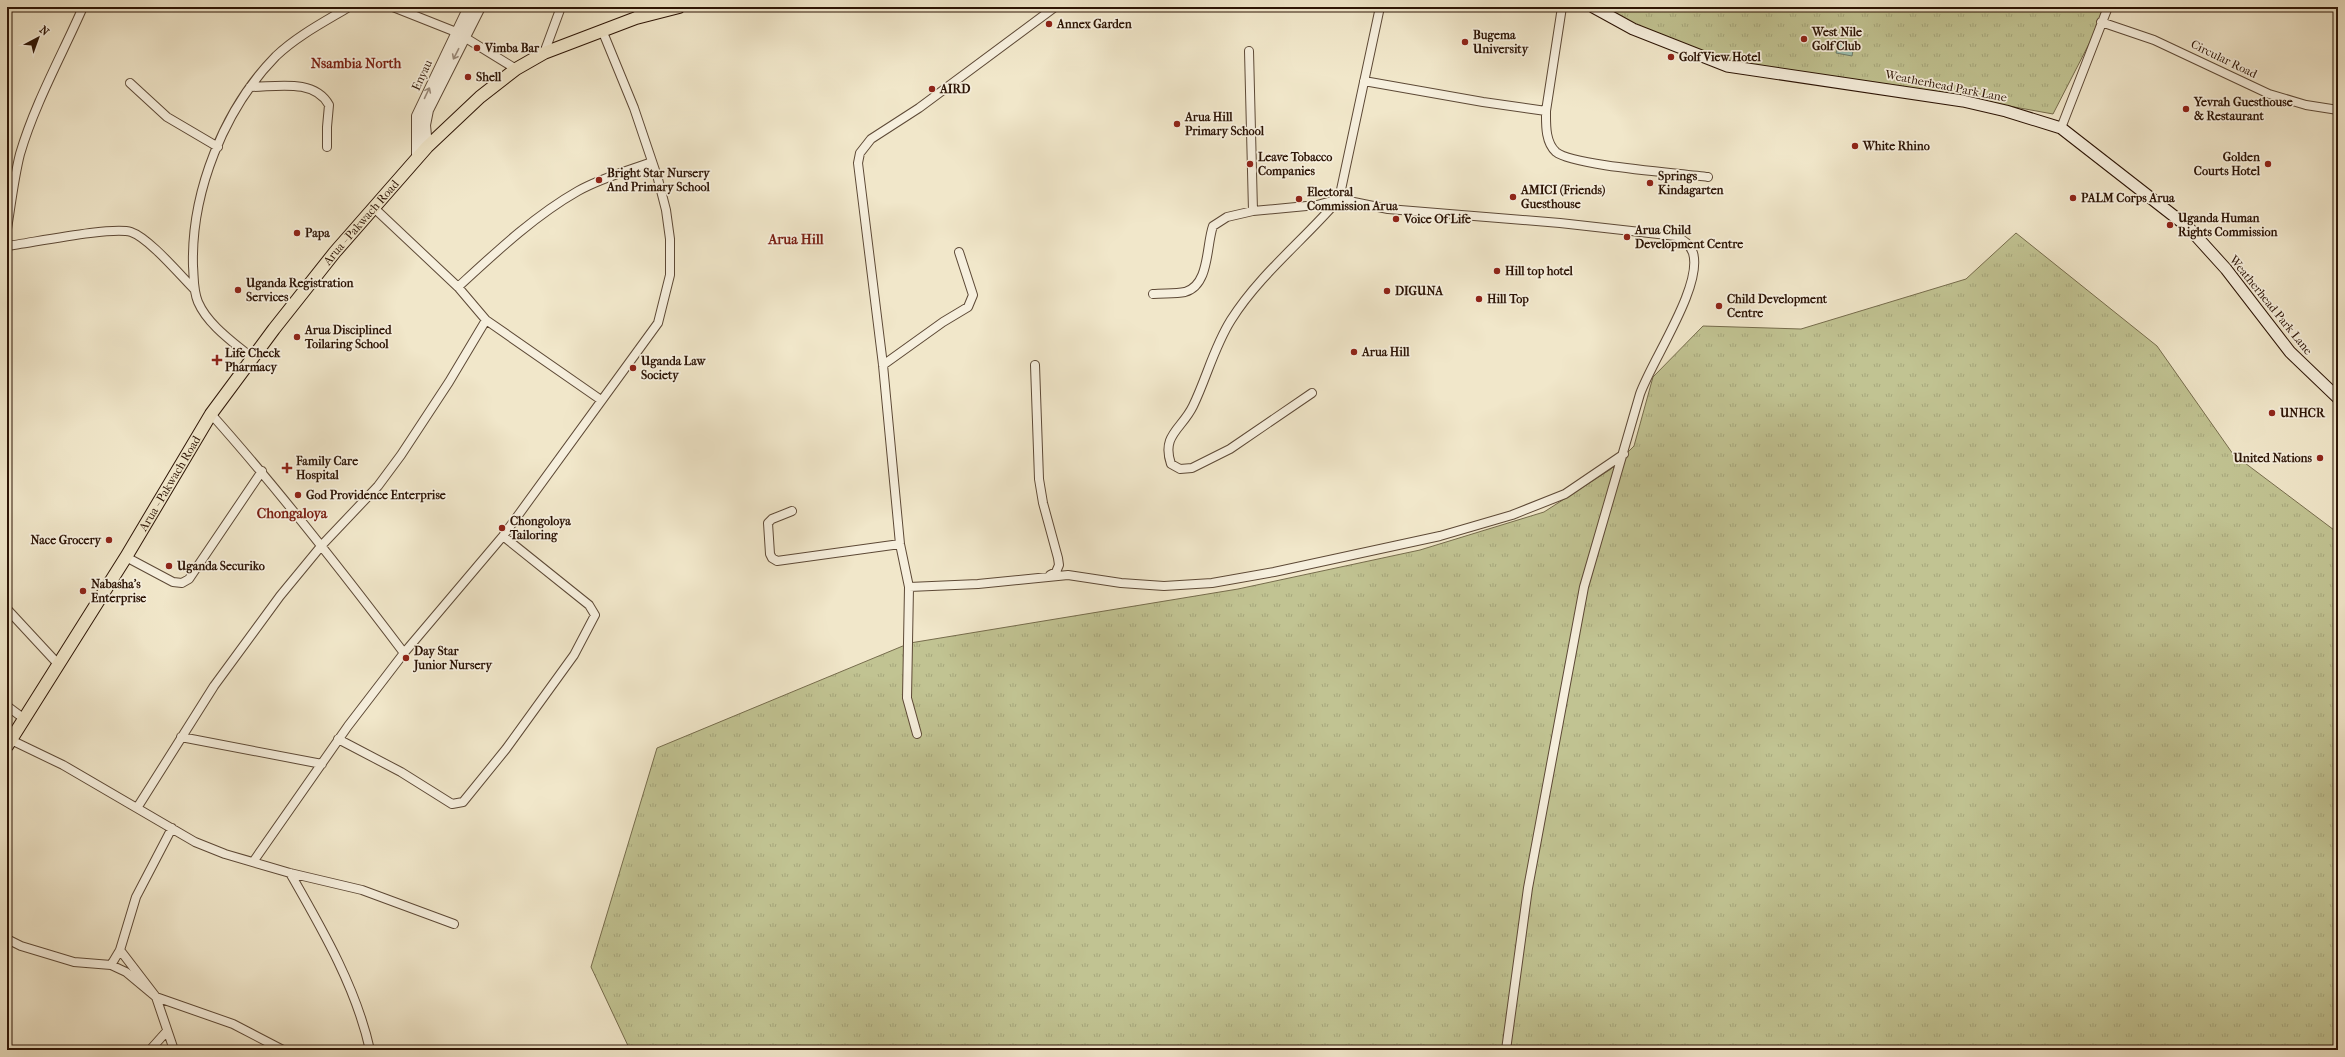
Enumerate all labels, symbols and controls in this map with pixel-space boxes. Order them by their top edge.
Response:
place label: Annex Garden [1056,17,1133,31]
north arrow [18,18,58,58]
marker: Annex Garden [1044,19,1054,29]
text: N [37,23,52,39]
place label: West Nile Golf Club [1811,25,1862,53]
place label: Bugema University [1472,28,1529,57]
marker: West Nile Golf Club [1799,34,1809,44]
marker: Bugema University [1460,37,1470,47]
street label: Circular Road [2189,37,2260,81]
place label: Vimba Bar [484,41,540,55]
marker: Vimba Bar [472,43,482,53]
one-way arrow [452,48,460,60]
place label: Golf View Hotel [1679,50,1761,64]
marker: Golf View Hotel [1666,52,1676,62]
district label: Nsambia North [311,55,402,72]
street label: Enyau [409,57,435,93]
street label: Weatherhead Park Lane [1883,67,2008,105]
place label: Shell [476,70,502,84]
marker: Shell [463,72,473,82]
place label: AIRD [939,82,970,96]
marker: AIRD [927,84,937,94]
one-way arrow [424,87,431,99]
place label: Yevrah Guesthouse & Restaurant [2193,95,2293,123]
marker: Yevrah Guesthouse & Restaurant [2181,104,2191,114]
place label: Arua Hill Primary School [1184,110,1265,139]
marker: Arua Hill Primary School [1172,119,1182,129]
place label: White Rhino [1862,139,1930,153]
marker: White Rhino [1850,141,1860,151]
place label: Leave Tobacco Companies [1258,150,1332,179]
place label: Golden Courts Hotel [2194,150,2261,178]
marker: Leave Tobacco Companies [1245,159,1255,169]
marker: Golden Courts Hotel [2263,159,2273,169]
place label: Bright Star Nursery And Primary School [606,166,710,195]
place label: Springs Kindagarten [1658,169,1725,198]
marker: Bright Star Nursery And Primary School [594,175,604,185]
street label: Arua - Pakwach Road [320,177,402,269]
marker: Springs Kindagarten [1645,178,1655,188]
place label: AMICI (Friends) Guesthouse [1520,183,1605,211]
place label: Electoral Commission Arua [1307,185,1398,213]
place label: PALM Corps Arua [2081,191,2175,206]
marker: AMICI (Friends) Guesthouse [1508,192,1518,202]
marker: PALM Corps Arua [2068,193,2078,203]
marker: Electoral Commission Arua [1294,194,1304,204]
place label: Uganda Human Rights Commission [2177,211,2278,240]
place label: Voice Of Life [1403,212,1471,226]
marker: Voice Of Life [1391,214,1401,224]
marker: Uganda Human Rights Commission [2165,220,2175,230]
place label: Arua Child Development Centre [1634,223,1743,252]
place label: Papa [305,226,330,241]
marker: Papa [292,228,302,238]
district label: Arua Hill [767,231,824,248]
marker: Arua Child Development Centre [1622,232,1632,242]
street label: Weatherhead Park Lane [2226,252,2315,358]
place label: Hill top hotel [1505,264,1574,279]
marker: Hill top hotel [1492,266,1502,276]
place label: Uganda Registration Services [245,276,354,304]
place label: DIGUNA [1395,284,1444,298]
marker: Uganda Registration Services [233,285,243,295]
marker: DIGUNA [1382,286,1392,296]
place label: Hill Top [1487,292,1529,307]
place label: Child Development Centre [1727,292,1828,320]
marker: Hill Top [1474,294,1484,304]
marker: Child Development Centre [1714,301,1724,311]
place label: Arua Disciplined Toilaring School [304,323,392,352]
marker: Arua Disciplined Toilaring School [292,332,302,342]
place label: Arua Hill [1361,345,1410,359]
place label: Life Check Pharmacy [225,346,281,375]
marker: Arua Hill [1349,347,1359,357]
place label: Uganda Law Society [640,354,706,383]
marker: Life Check Pharmacy [212,355,222,365]
marker: Uganda Law Society [628,363,638,373]
place label: UNHCR [2279,406,2326,420]
marker: UNHCR [2267,408,2277,418]
street label: Arua - Pakwach Road [136,433,204,534]
place label: United Nations [2232,451,2313,465]
marker: United Nations [2315,453,2325,463]
place label: Family Care Hospital [295,454,358,483]
marker: Family Care Hospital [281,462,293,474]
place label: God Providence Enterprise [306,488,446,503]
marker: God Providence Enterprise [293,490,303,500]
district label: Chongaloya [257,505,328,522]
place label: Chongoloya Tailoring [509,514,571,543]
marker: Chongoloya Tailoring [497,523,507,533]
place label: Nace Grocery [30,533,102,548]
marker: Nace Grocery [104,535,114,545]
place label: Uganda Securiko [176,559,265,574]
marker: Uganda Securiko [164,561,174,571]
place label: Nabasha's Enterprise [91,577,146,606]
marker: Nabasha's Enterprise [78,586,88,596]
place label: Day Star Junior Nursery [412,644,492,673]
marker: Day Star Junior Nursery [401,653,411,663]

